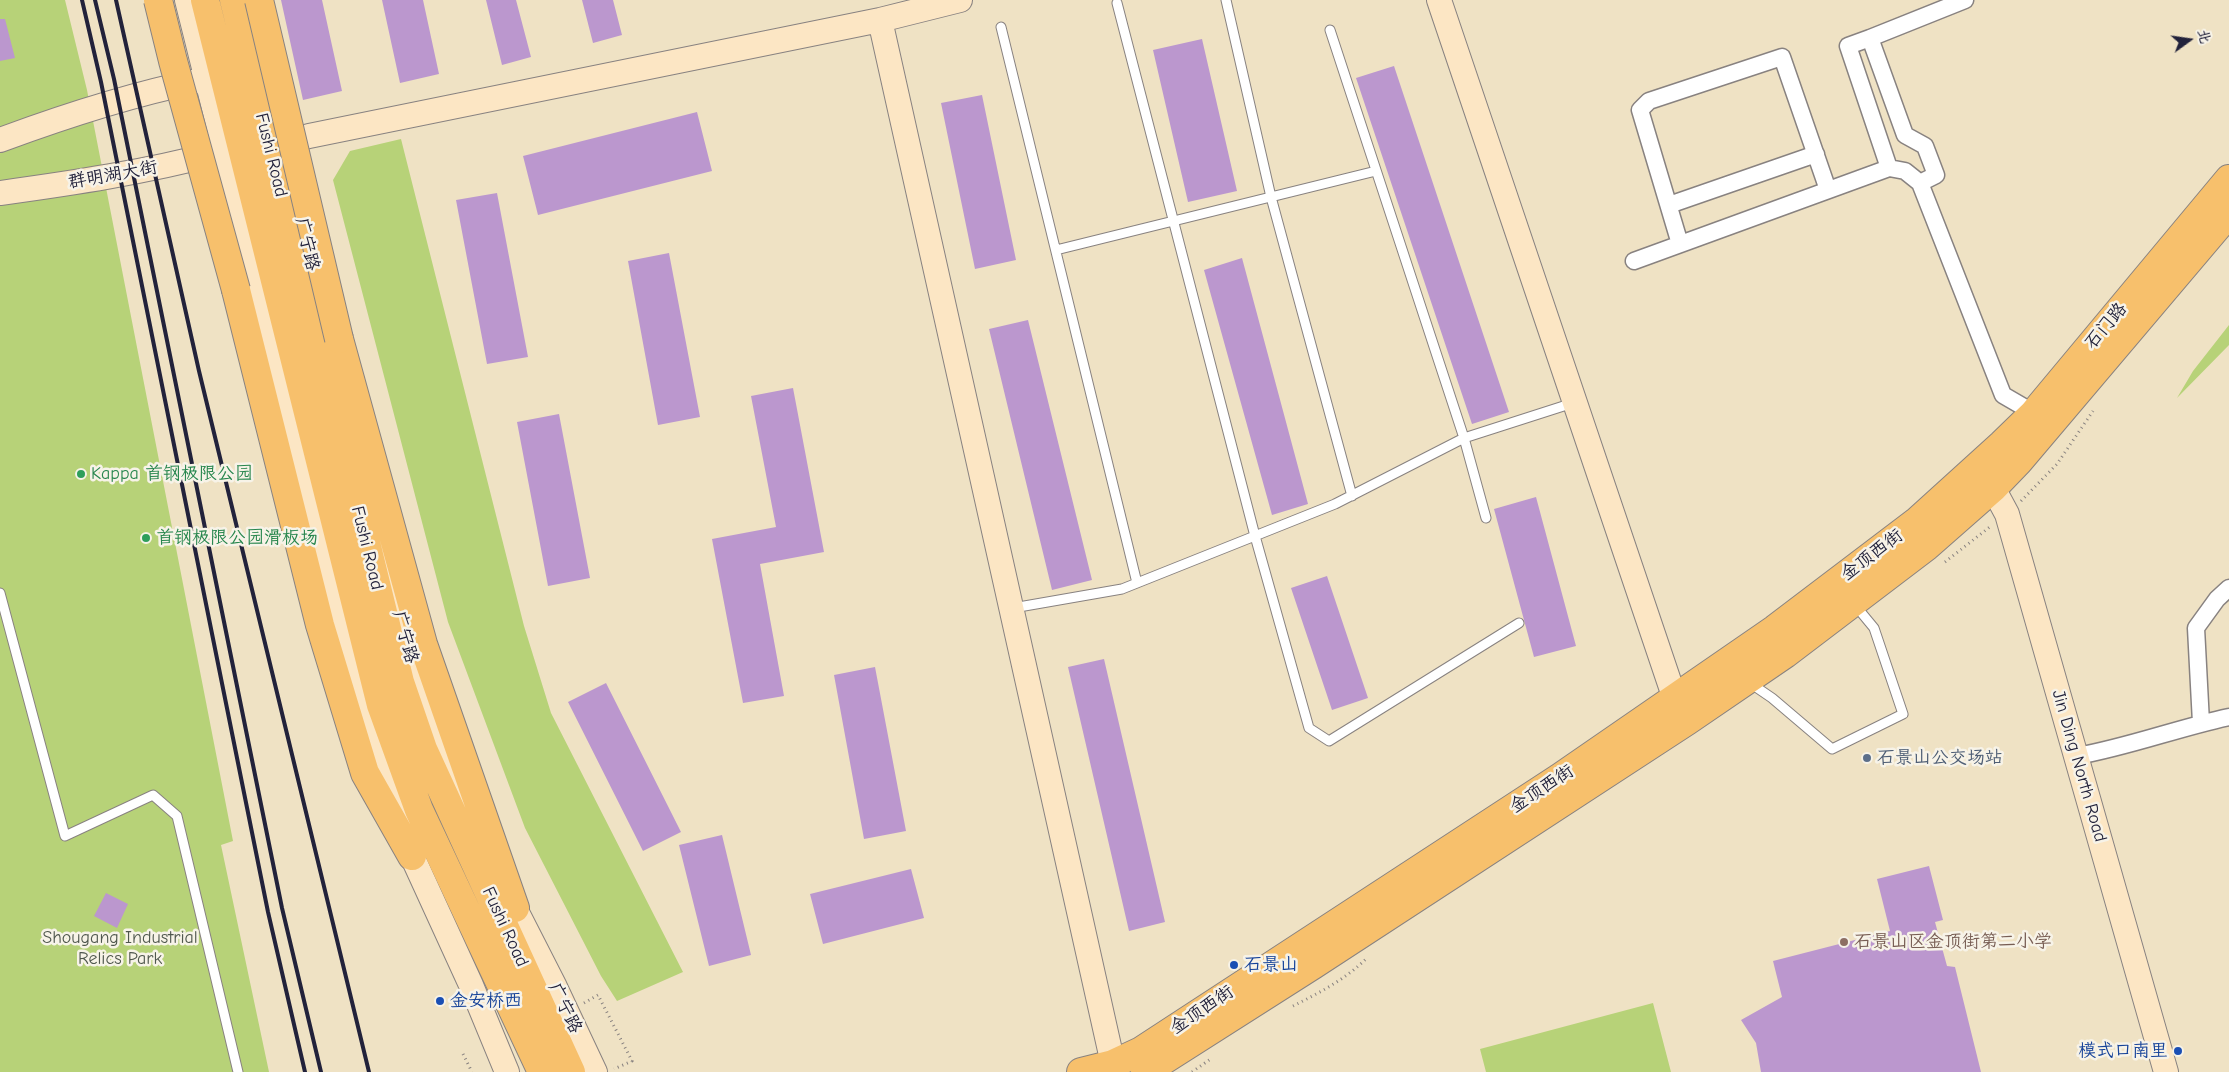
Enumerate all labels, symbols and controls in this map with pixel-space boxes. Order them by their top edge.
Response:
north arrow [2164,15,2214,65]
text: 北 [2194,27,2214,45]
street label: Fushi Road [250,111,292,199]
street label: 群明湖大街 [67,157,159,193]
street label: 广宁路 [290,215,324,273]
street label: 石门路 [2080,298,2132,354]
place label: Kappa 首钢极限公园 [91,463,253,485]
marker: Kappa 首钢极限公园 [75,468,87,480]
street label: Fushi Road [346,504,388,592]
street label: 金顶西街 [1837,525,1907,585]
place label: 首钢极限公园滑板场 [156,527,318,549]
marker: 首钢极限公园滑板场 [140,532,152,544]
street label: 广宁路 [388,608,422,666]
street label: Jin Ding North Road [2047,687,2111,845]
place label: 石景山公交场站 [1877,747,2003,769]
marker: 石景山公交场站 [1861,752,1873,764]
street label: 金顶西街 [1506,760,1578,818]
street label: Fushi Road [477,884,533,970]
park label: Shougang Industrial Relics Park [42,927,198,970]
place label: 石景山区金顶街第二小学 [1854,931,2052,953]
marker: 石景山区金顶街第二小学 [1838,936,1850,948]
place label: 石景山 [1244,954,1298,976]
marker: 石景山 [1228,959,1240,971]
street label: 广宁路 [543,979,587,1037]
street label: 金顶西街 [1166,981,1238,1039]
place label: 金安桥西 [450,990,522,1012]
marker: 金安桥西 [434,995,446,1007]
place label: 模式口南里 [2078,1040,2168,1062]
marker: 模式口南里 [2172,1045,2184,1057]

